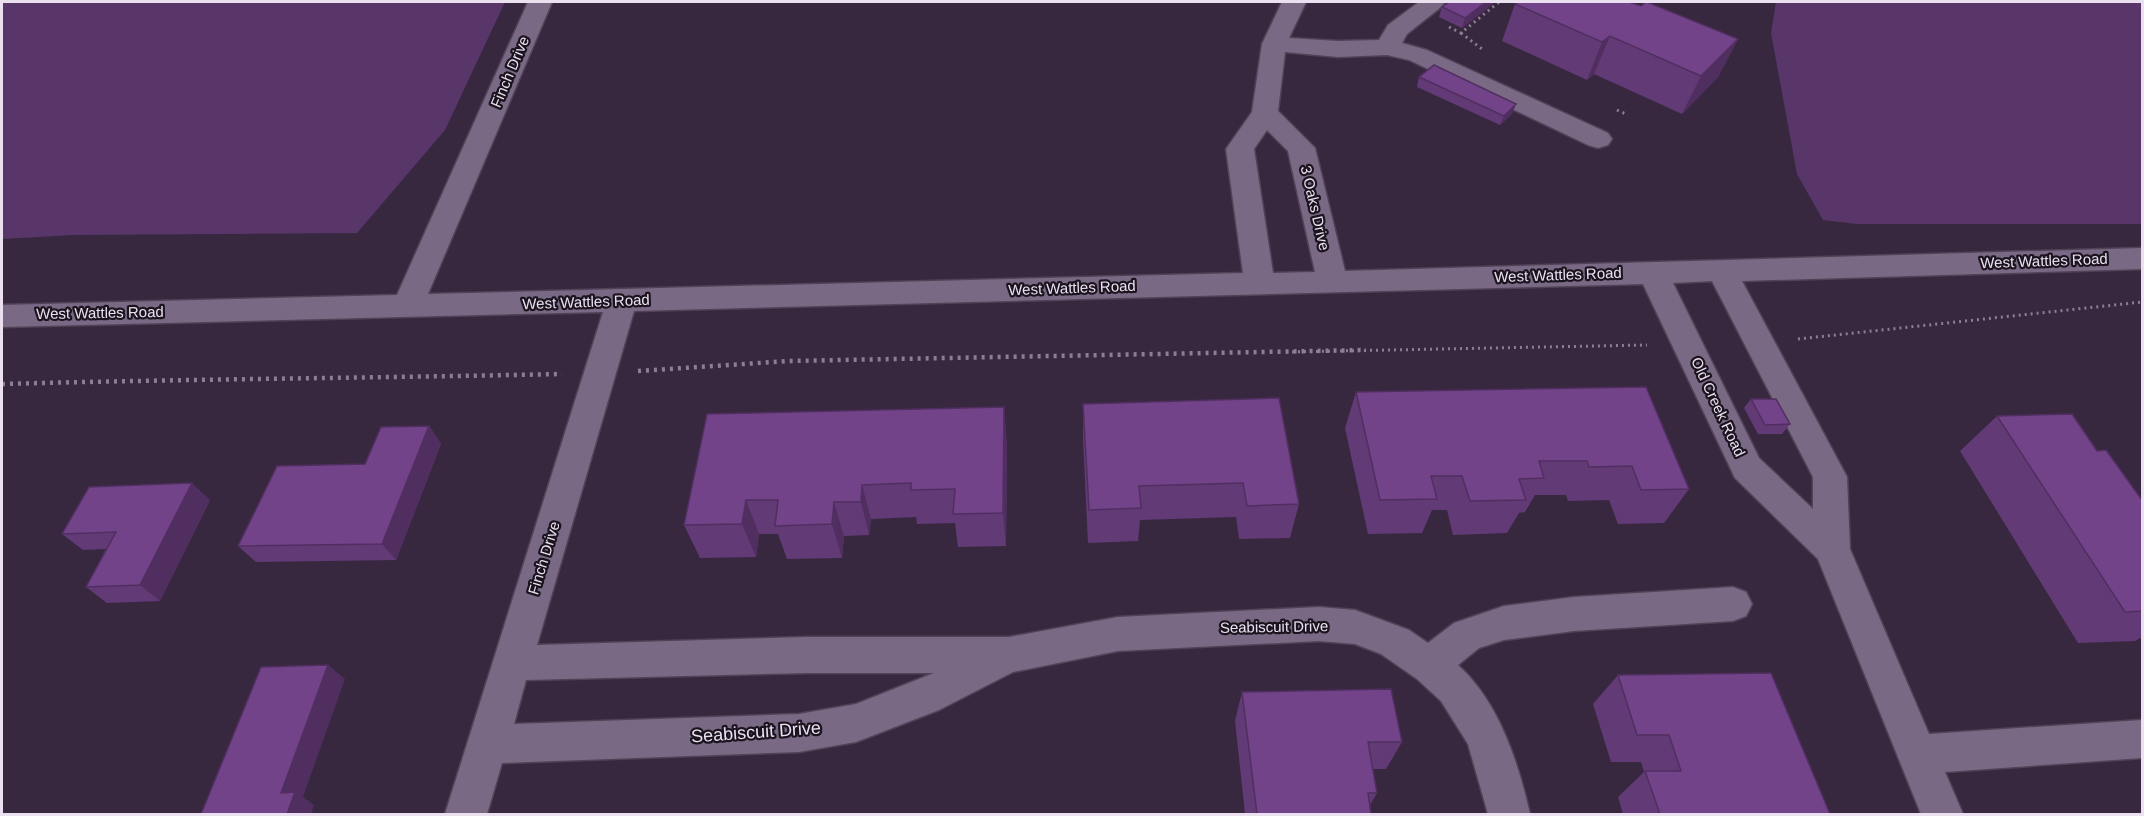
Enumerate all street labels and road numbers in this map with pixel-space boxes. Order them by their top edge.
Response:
street label: Finch Drive [487,34,532,110]
street label: 3 Oaks Drive [1297,164,1334,252]
street label: West Wattles Road [1980,250,2108,271]
street label: West Wattles Road [1494,264,1622,285]
street label: West Wattles Road [1008,277,1136,298]
street label: West Wattles Road [522,291,650,312]
street label: West Wattles Road [36,303,164,322]
street label: Old Creek Road [1688,354,1749,459]
street label: Finch Drive [524,519,563,597]
street label: Seabiscuit Drive [1220,617,1328,636]
street label: Seabiscuit Drive [690,717,822,747]

